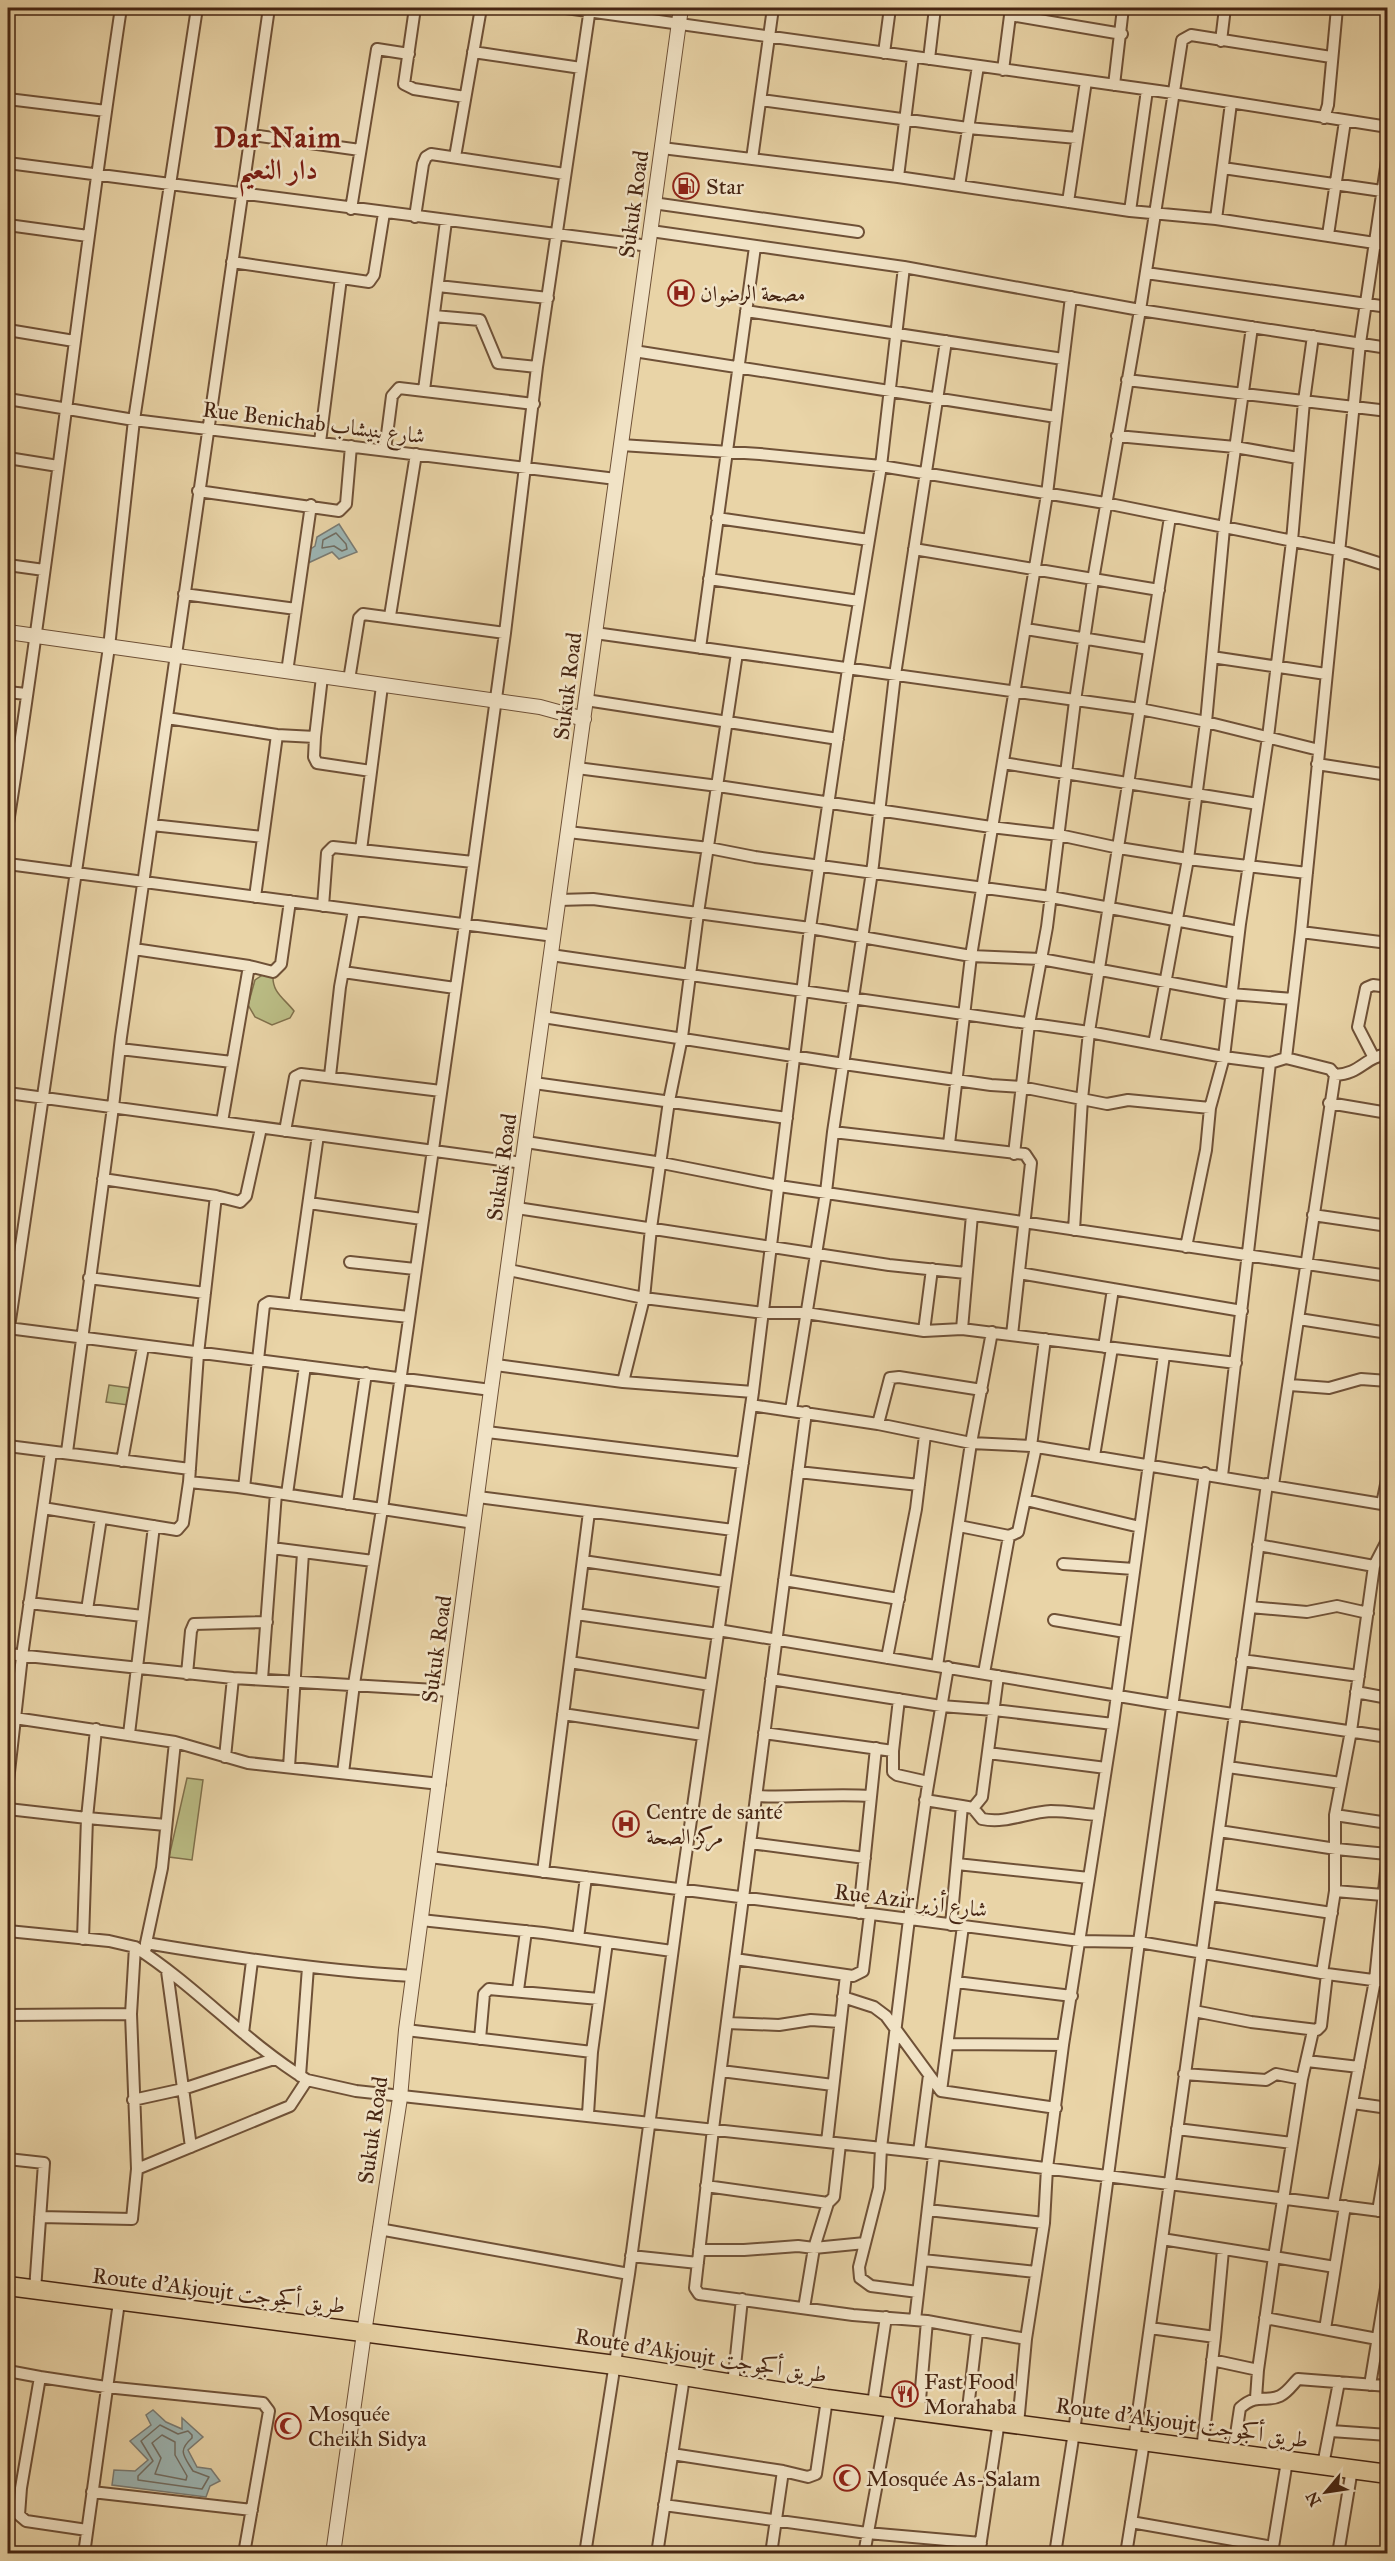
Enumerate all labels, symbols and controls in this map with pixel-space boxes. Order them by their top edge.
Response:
district label: Dar Naim دار النعيم [214,120,342,197]
street label: Sukuk Road [613,149,654,260]
fuel station icon: Star [671,171,701,201]
place label: Star [706,173,745,200]
hospital icon: مصحة الرضوان [666,278,696,308]
place label: مصحة الرضوان [700,280,806,307]
street label: Rue Benichab شارع بنيشاب [200,395,427,455]
street label: Sukuk Road [548,631,587,741]
street label: Sukuk Road [481,1112,522,1223]
street label: Sukuk Road [416,1594,457,1705]
place label: Centre de santé مركز الصحة [646,1798,784,1852]
hospital icon: Centre de santé مركز الصحة [611,1809,641,1839]
street label: Rue Azir شارع أزير [832,1876,989,1928]
street label: Sukuk Road [352,2075,393,2186]
street label: Route d'Akjoujt طريق أكجوجت [91,2260,347,2320]
street label: Route d'Akjoujt طريق أكجوجت [573,2320,829,2390]
place label: Fast Food Morahaba [924,2368,1017,2420]
restaurant icon: Fast Food Morahaba [890,2379,920,2409]
street label: Route d'Akjoujt طريق أكجوجت [1054,2389,1310,2455]
place label: Mosquée Cheikh Sidya [308,2400,427,2452]
mosque icon: Mosquée Cheikh Sidya [273,2411,303,2441]
north arrow [1296,2462,1356,2522]
mosque icon: Mosquée As-Salam [832,2463,862,2493]
place label: Mosquée As-Salam [866,2465,1041,2492]
text: N [1302,2488,1325,2510]

